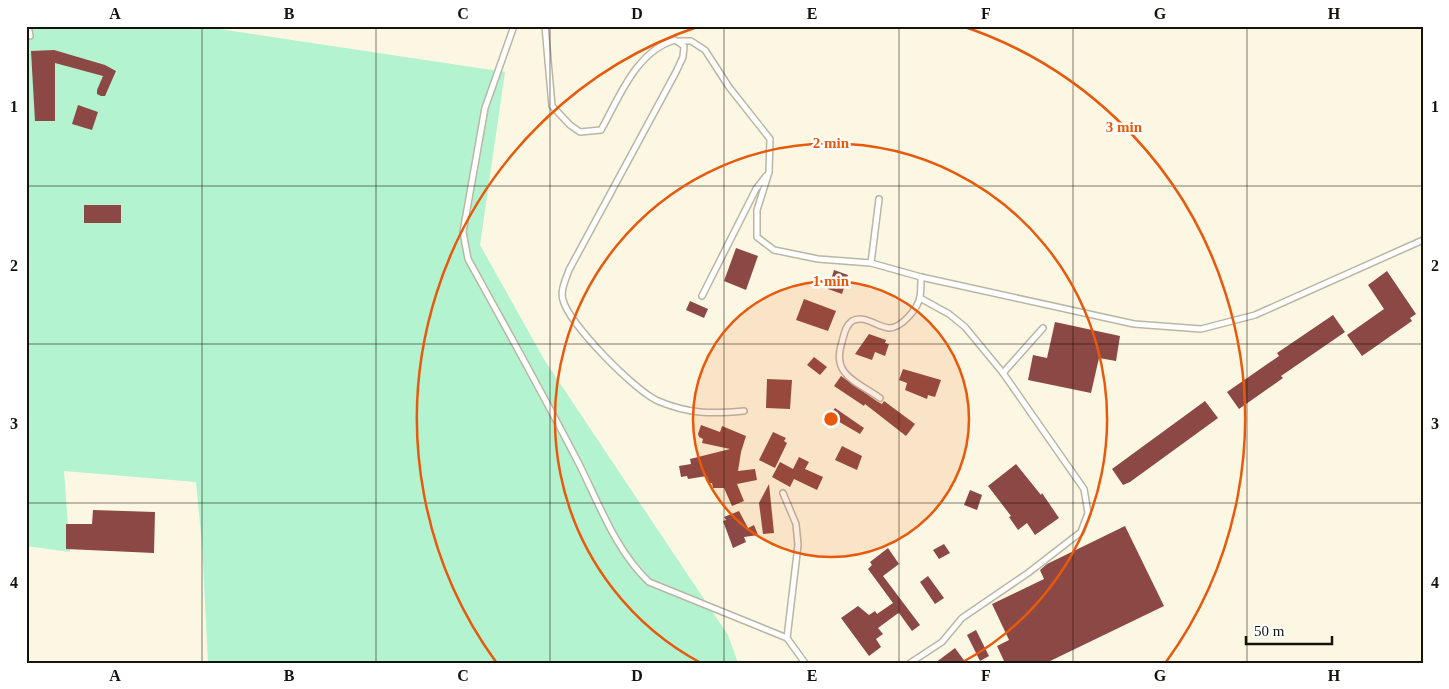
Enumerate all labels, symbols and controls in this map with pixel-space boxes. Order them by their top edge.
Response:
text: A [109,5,121,22]
text: B [284,5,295,22]
text: C [457,5,469,22]
text: D [631,5,643,22]
text: E [807,5,817,22]
text: F [981,5,991,22]
text: G [1154,5,1167,22]
text: H [1328,5,1341,22]
text: 1 [10,98,18,115]
text: 1 [1431,98,1439,115]
text: 3 min [1106,119,1143,135]
text: 2 min [813,135,850,151]
text: 2 [10,257,18,274]
text: 2 [1431,257,1439,274]
text: 1 min [813,273,850,289]
centre of rings [822,410,840,428]
text: 3 [10,415,18,432]
text: 3 [1431,415,1439,432]
text: 4 [10,574,18,591]
text: 4 [1431,574,1439,591]
scale bar [1246,614,1333,646]
text: 50 m [1254,623,1285,639]
text: A [109,667,121,684]
text: B [284,667,295,684]
text: C [457,667,469,684]
text: D [631,667,643,684]
text: E [807,667,817,684]
text: F [981,667,991,684]
text: G [1154,667,1167,684]
text: H [1328,667,1341,684]

